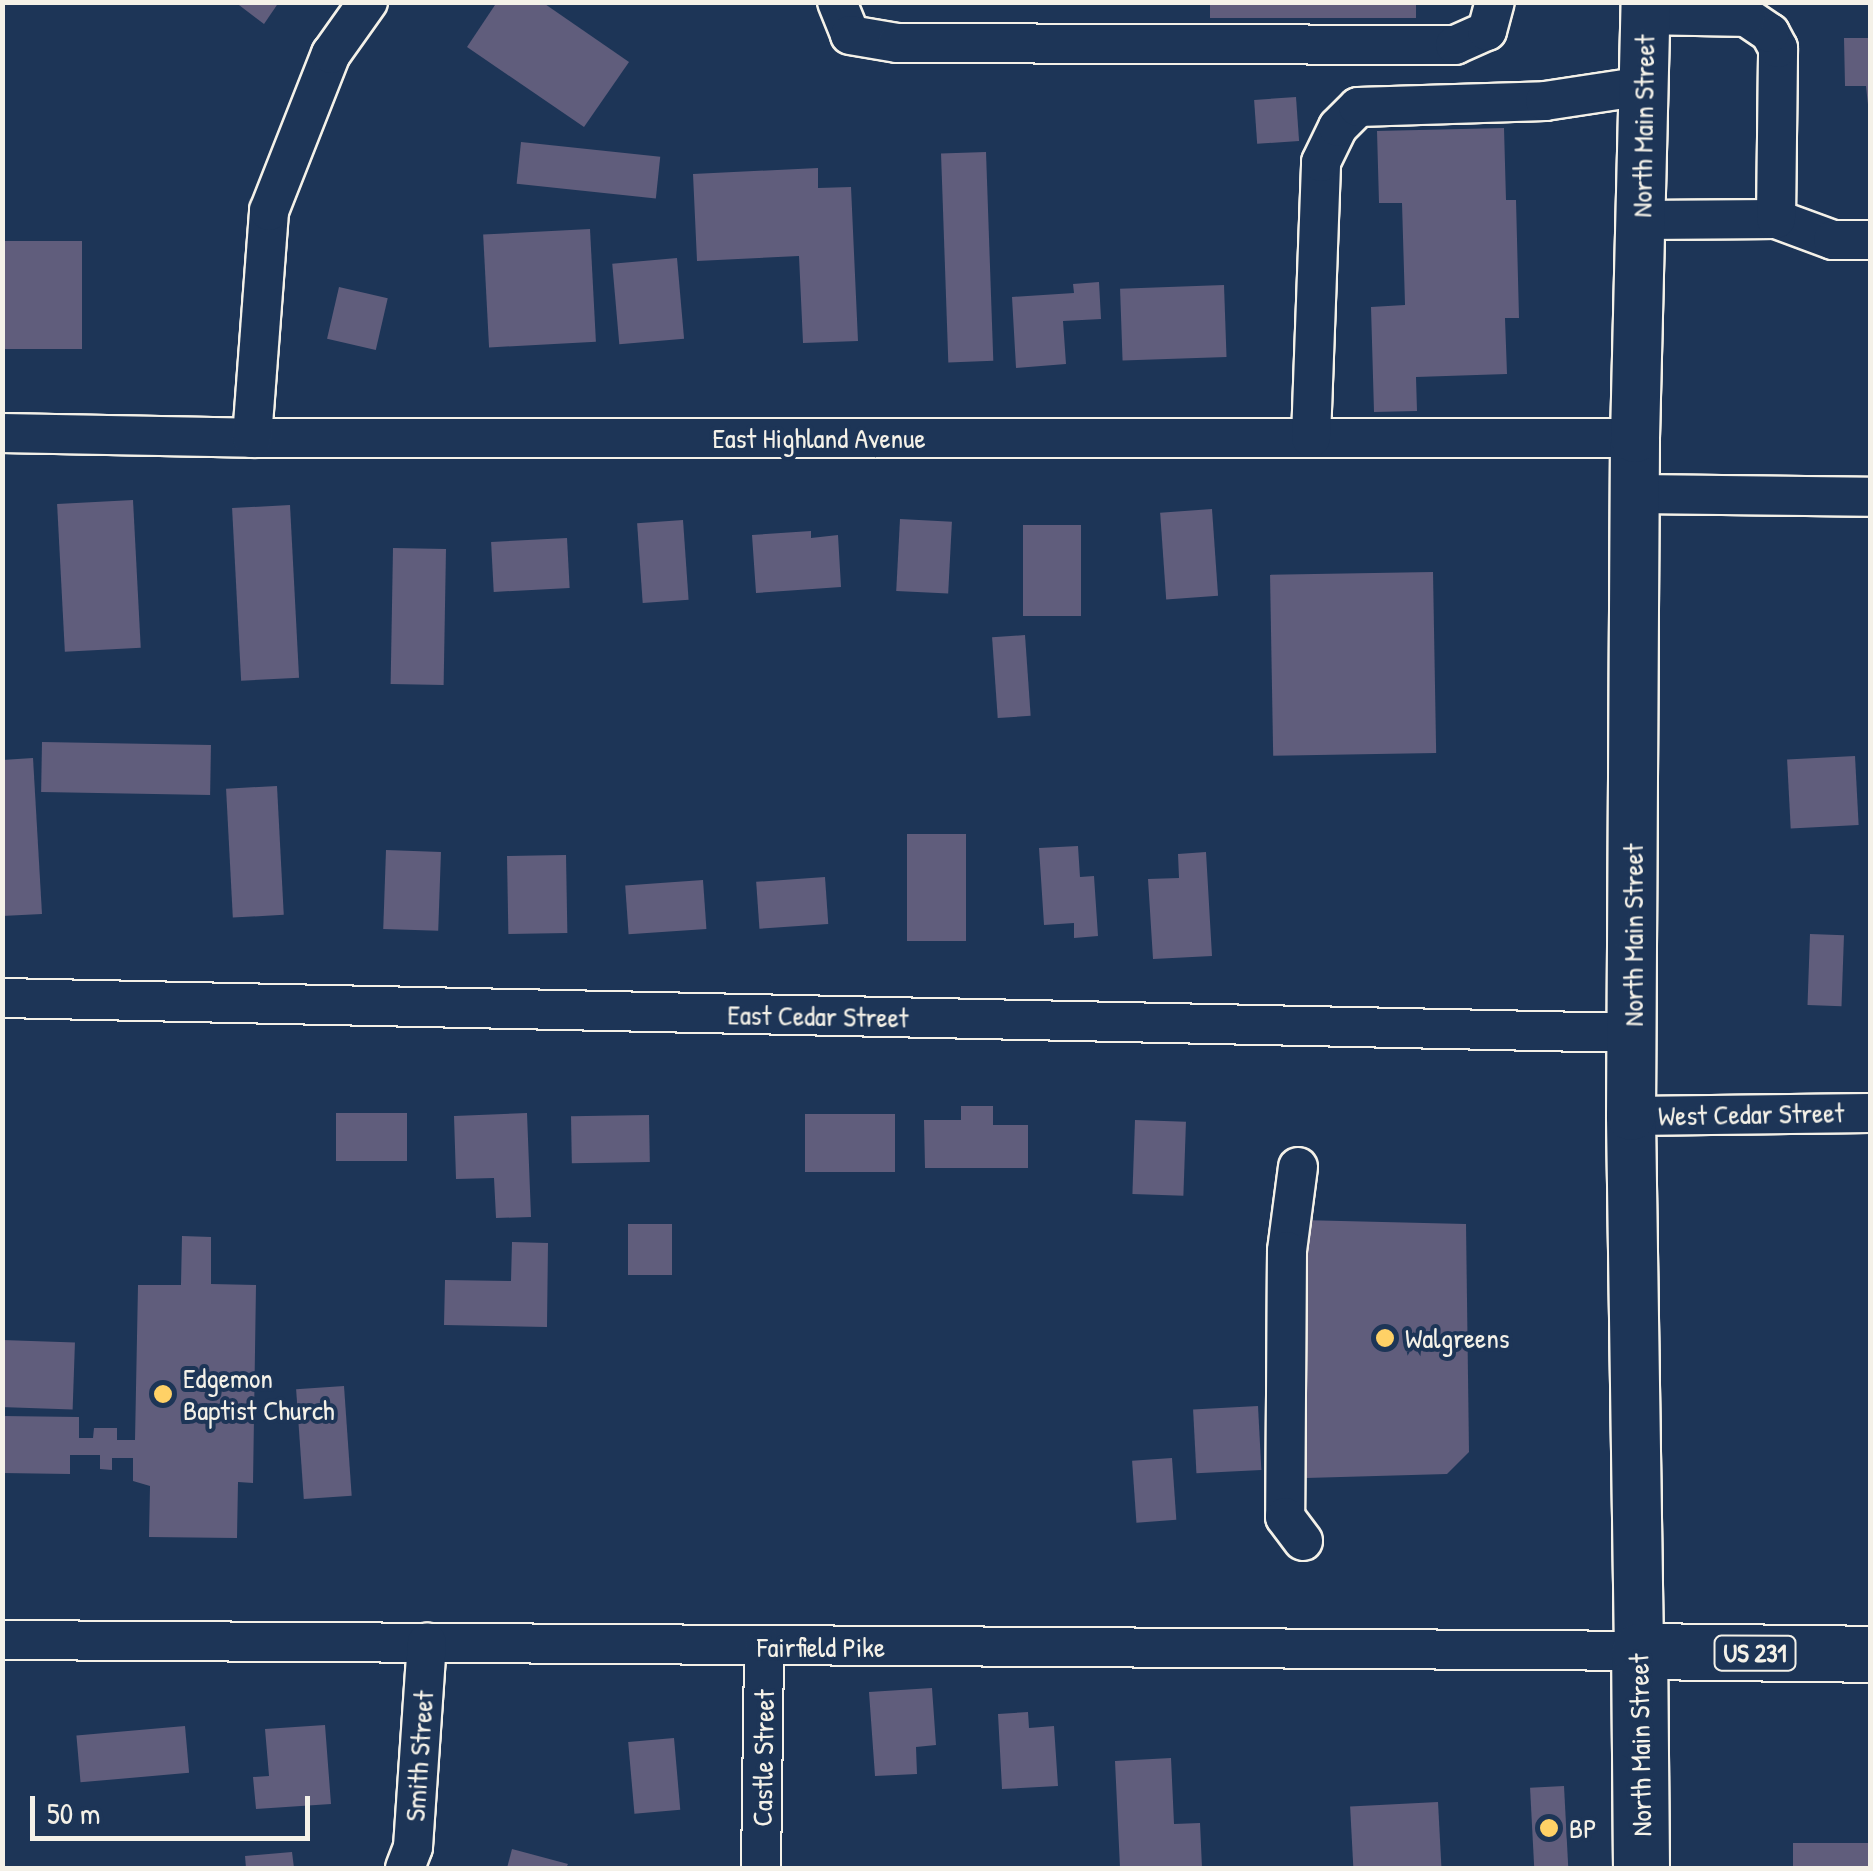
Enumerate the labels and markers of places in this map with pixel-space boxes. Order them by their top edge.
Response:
place label: Walgreens [1405,1321,1510,1355]
marker: Walgreens [1374,1327,1396,1349]
place label: Edgemon Baptist Church [183,1361,335,1427]
marker: Edgemon Baptist Church [152,1383,174,1405]
place label: BP [1569,1811,1597,1845]
marker: BP [1538,1817,1560,1839]

